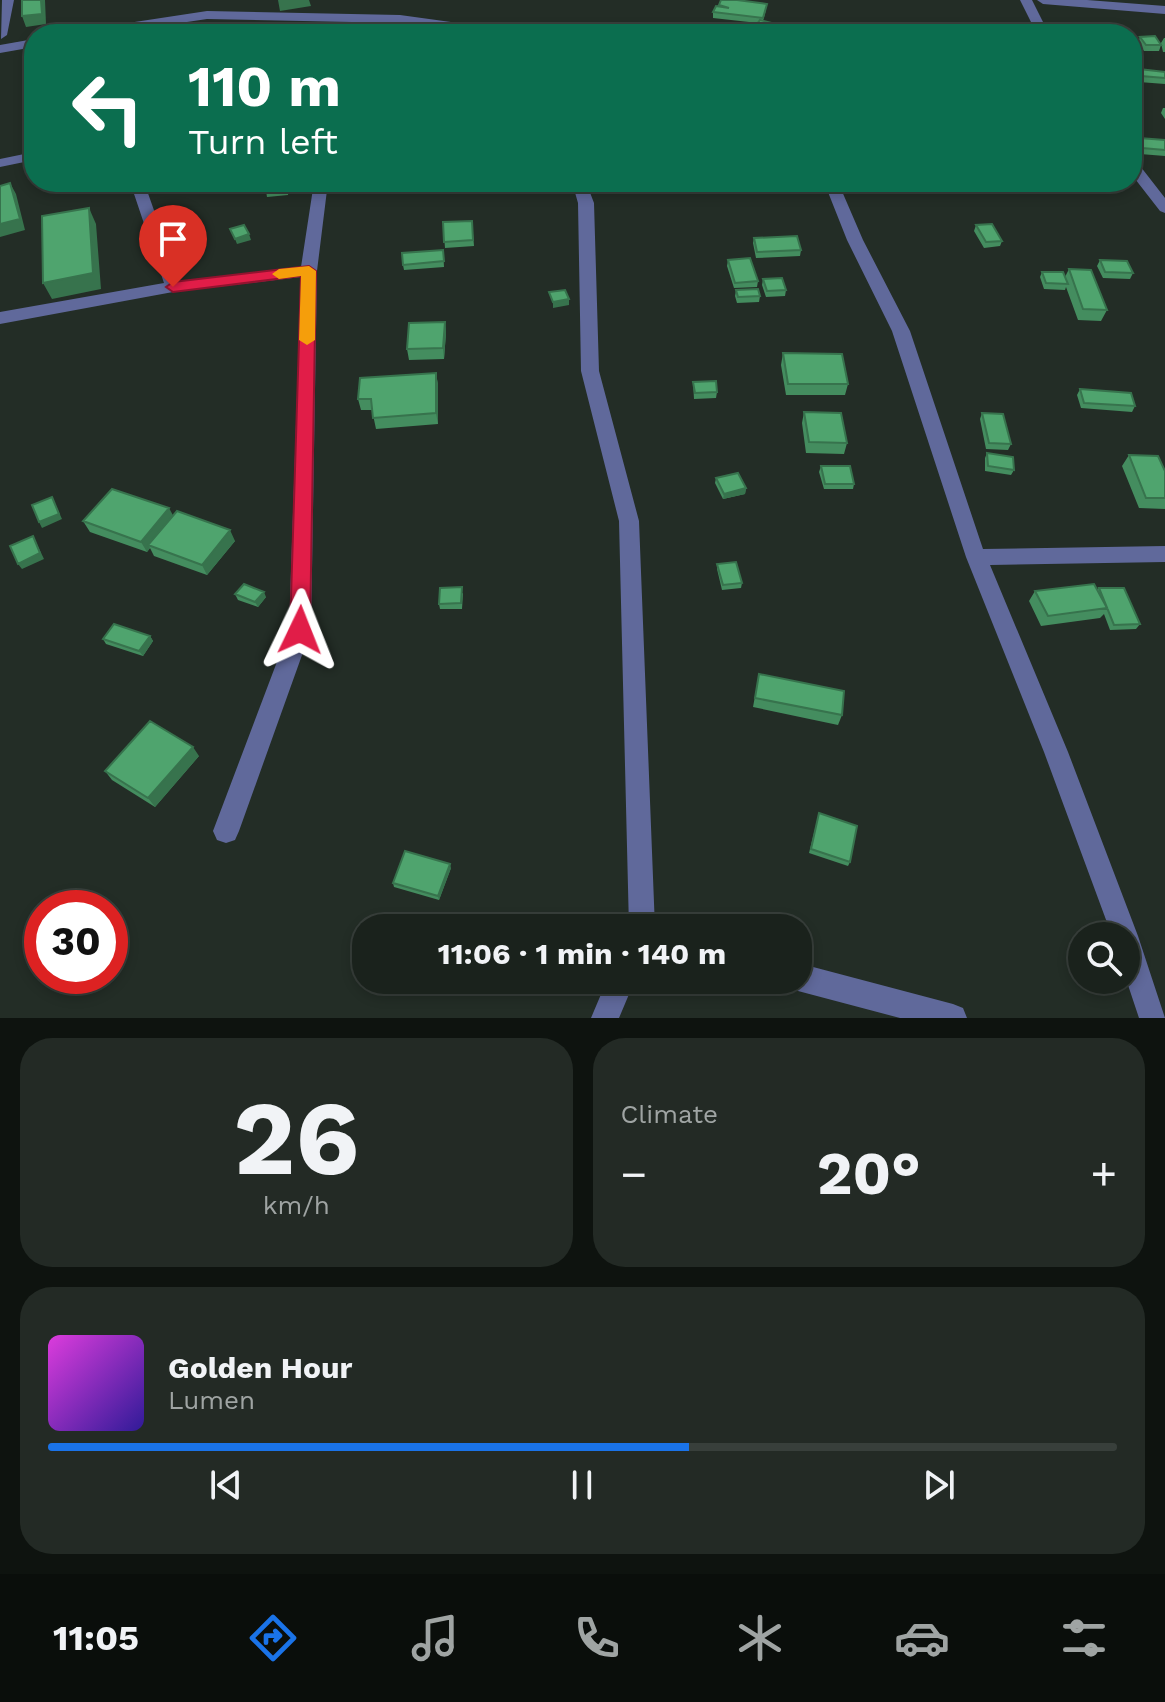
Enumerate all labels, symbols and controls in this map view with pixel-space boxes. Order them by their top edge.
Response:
text: 110 m [188,54,341,120]
icon: left [56,56,160,160]
text: Turn left [188,121,338,163]
pin [139,205,207,287]
icon: arrive [151,217,195,261]
position arrow [258,588,342,672]
speed limit sign: 30 [24,890,128,994]
map controls [1068,922,1140,994]
button: search [1068,922,1140,994]
text: 11:06 · 1 min · 140 m [438,936,726,971]
text: 26 [233,1077,359,1199]
text: Climate [621,1099,718,1129]
text: 20° [817,1138,921,1209]
text: − [621,1148,647,1200]
text: + [1090,1148,1117,1200]
text: km/h [263,1190,330,1220]
text: Golden Hour [168,1350,352,1385]
text: Lumen [168,1385,255,1415]
icon: previous [204,1463,248,1507]
icon: pause [560,1463,604,1507]
icon: next [917,1463,961,1507]
icon: directions [245,1610,301,1666]
icon: music [407,1610,463,1666]
icon: phone [569,1610,625,1666]
icon: climate [732,1610,788,1666]
icon: car [894,1610,950,1666]
icon: filters [1056,1610,1112,1666]
text: 11:05 [53,1617,139,1659]

